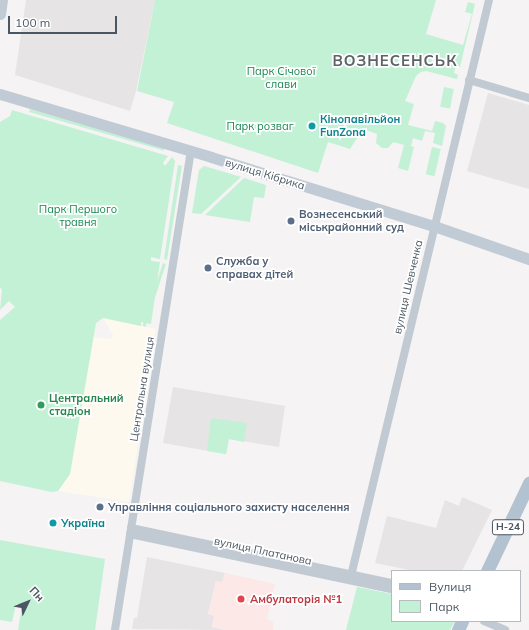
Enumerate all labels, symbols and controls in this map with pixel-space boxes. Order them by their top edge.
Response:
scale bar [10,8,119,34]
text: 100 m [15,15,50,30]
district label: ВОЗНЕСЕНСЬК [332,52,458,70]
park label: Парк Січової слави [247,65,315,91]
place label: Кінопавільйон FunZona [320,113,400,139]
park label: Парк розваг [226,119,294,133]
marker: Кінопавільйон FunZona [307,121,317,131]
street label: вулиця Кібрика [224,156,306,192]
park label: Парк Першого травня [39,203,117,229]
place label: Вознесенський міськрайонний суд [299,208,404,234]
marker: Вознесенський міськрайонний суд [286,216,296,226]
street label: вулиця Шевченка [391,239,425,335]
place label: Служба у справах дітей [216,255,293,281]
marker: Служба у справах дітей [203,263,213,273]
street label: Центральна вулиця [127,336,157,442]
place label: Центральний стадіон [49,392,124,418]
marker: Центральний стадіон [36,400,46,410]
place label: Управління соціального захисту населення [108,500,350,514]
marker: Управління соціального захисту населення [95,502,105,512]
place label: Україна [61,516,105,530]
marker: Україна [48,518,58,528]
road number: Н-24 [491,519,525,535]
street label: вулиця Платанова [213,534,313,568]
legend [391,570,521,622]
text: Вулиця [429,579,471,594]
north arrow [8,582,48,622]
text: Пн [26,583,47,604]
place label: Амбулаторія №1 [250,592,342,606]
marker: Амбулаторія №1 [235,593,247,605]
text: Парк [429,599,459,614]

